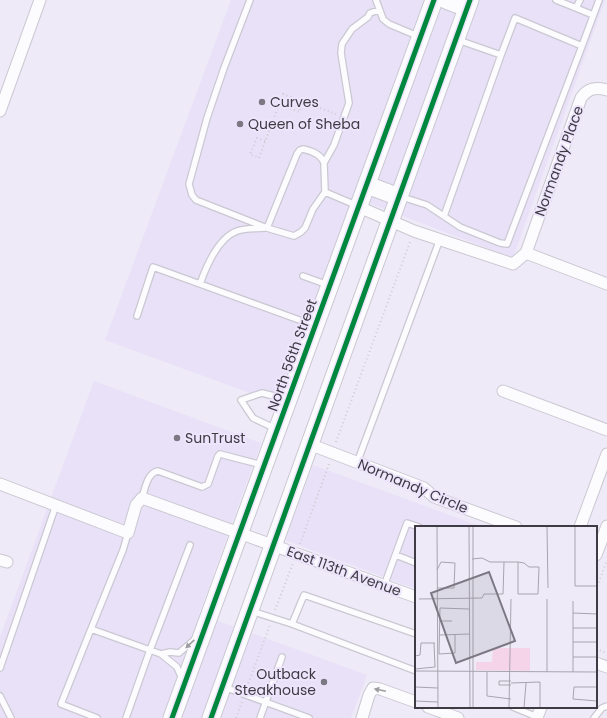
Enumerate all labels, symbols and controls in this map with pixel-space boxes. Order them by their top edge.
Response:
place label: Curves [270,92,319,112]
marker: Curves [257,97,267,107]
street label: Normandy Place [530,103,588,219]
place label: Queen of Sheba [248,114,360,134]
marker: Queen of Sheba [235,119,245,129]
street label: North 56th Street [262,296,322,414]
place label: SunTrust [185,428,245,448]
marker: SunTrust [172,433,182,443]
street label: Normandy Circle [355,454,472,518]
inset map [415,526,597,708]
street label: East 113th Avenue [284,541,404,601]
one-way arrow [185,639,195,649]
place label: Outback Steakhouse [234,664,317,700]
marker: Outback Steakhouse [319,677,329,687]
one-way arrow [373,687,386,693]

